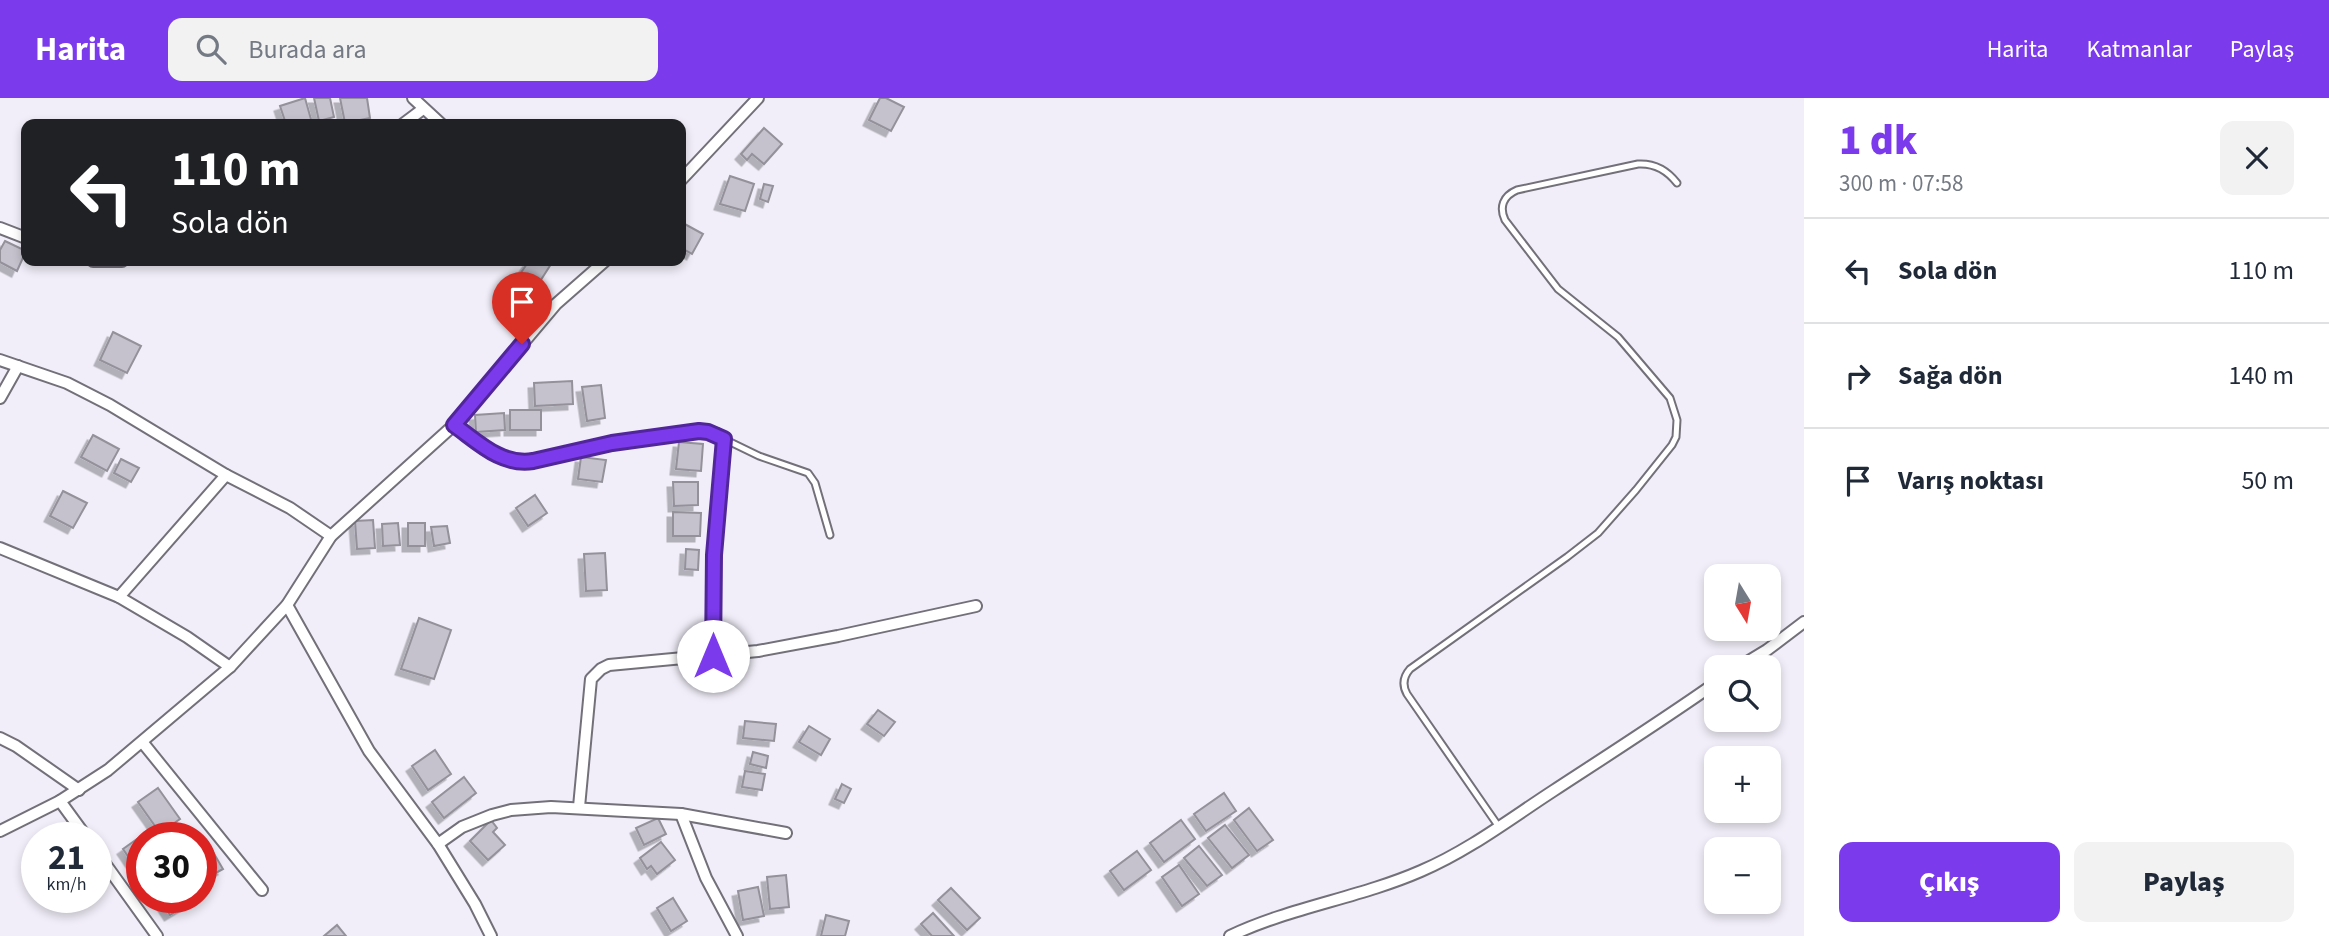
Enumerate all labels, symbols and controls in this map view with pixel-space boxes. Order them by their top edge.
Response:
search box [168,18,658,81]
text: Harita [35,26,126,73]
icon: search [192,30,230,68]
text: Burada ara [248,31,367,68]
text: Harita [1987,32,2048,67]
text: Katmanlar [2086,32,2192,67]
text: Paylaş [2230,32,2294,67]
text: 1 dk [1839,111,1917,171]
button: close [2220,121,2294,195]
text: 110 m [171,135,300,205]
icon: left [56,147,147,238]
text: 300 m · 07:58 [1839,167,1963,200]
text: Sola dön [171,200,289,246]
icon: left [1839,252,1877,290]
text: Sola dön [1898,252,1997,289]
text: 110 m [2228,252,2294,289]
pin [492,272,552,344]
icon: arrive [503,283,541,321]
icon: right [1839,357,1877,395]
text: Sağa dön [1898,357,2003,394]
text: 140 m [2228,357,2294,394]
icon: arrive [1839,462,1877,500]
text: Varış noktası [1898,462,2044,499]
text: 50 m [2241,462,2294,499]
north arrow [1704,564,1782,640]
map controls [1704,564,1781,914]
position arrow [676,619,750,693]
button: search [1704,655,1781,732]
button: + [1704,746,1781,823]
speed limit sign: 30 [126,822,217,913]
text: 21 [48,833,85,883]
button: − [1704,837,1781,914]
button: Çıkış [1839,842,2060,922]
button: Paylaş [2074,842,2294,922]
text: km/h [47,872,86,897]

